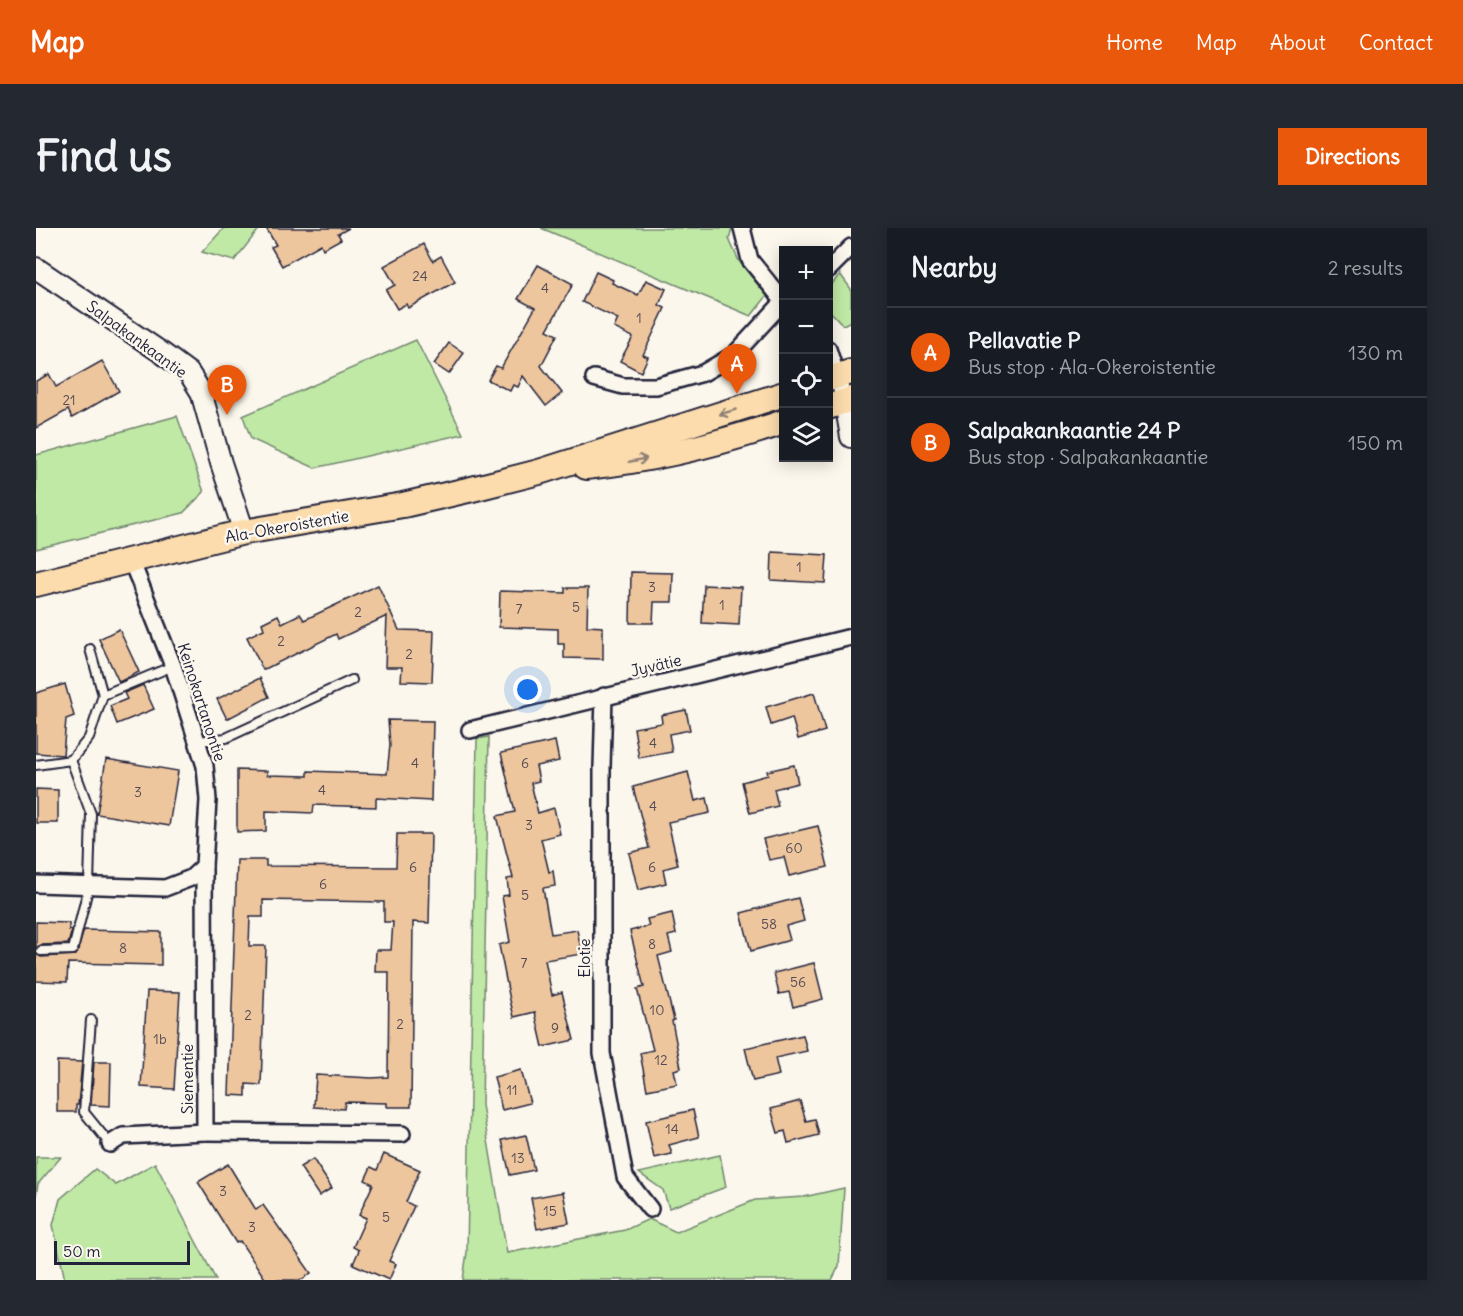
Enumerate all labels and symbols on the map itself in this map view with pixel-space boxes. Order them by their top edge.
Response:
house number: 24 [412,267,428,285]
house number: 4 [541,279,549,297]
street label: Salpakankaantie [83,296,191,382]
house number: 1 [636,309,642,327]
pin: A [718,344,756,394]
pin: B [208,366,246,415]
house number: 21 [62,391,76,409]
one-way arrow [719,407,738,418]
one-way arrow [628,454,648,465]
street label: Ala-Okeroistentie [223,505,351,547]
house number: 1 [796,558,802,576]
house number: 3 [648,578,656,596]
house number: 1 [719,596,725,614]
house number: 5 [572,598,580,616]
house number: 7 [516,600,523,618]
house number: 2 [354,603,362,621]
house number: 2 [277,632,285,650]
street label: Keinokartanontie [173,640,231,764]
house number: 2 [405,645,413,663]
street label: Jyvätie [629,649,683,681]
your location [513,675,542,704]
house number: 4 [649,734,657,752]
house number: 4 [411,754,419,772]
house number: 6 [521,754,529,772]
house number: 4 [318,781,326,799]
house number: 3 [134,783,142,801]
house number: 4 [649,797,657,815]
house number: 3 [525,816,533,834]
house number: 60 [785,839,803,857]
house number: 6 [409,858,417,876]
house number: 6 [648,858,656,876]
house number: 6 [319,875,327,893]
house number: 5 [521,886,529,904]
house number: 58 [761,915,777,933]
house number: 8 [648,935,656,953]
street label: Elotie [574,938,594,978]
house number: 8 [119,939,127,957]
house number: 7 [521,954,528,972]
house number: 56 [790,973,806,991]
house number: 10 [650,1001,664,1019]
house number: 2 [244,1006,252,1024]
house number: 2 [396,1015,404,1033]
house number: 9 [551,1019,559,1037]
house number: 1b [153,1030,167,1048]
street label: Siementie [177,1044,197,1114]
house number: 12 [654,1051,668,1069]
house number: 11 [506,1081,518,1099]
house number: 14 [665,1120,679,1138]
house number: 13 [511,1149,525,1167]
house number: 3 [219,1182,227,1200]
house number: 15 [543,1202,557,1220]
house number: 5 [382,1208,390,1226]
house number: 3 [248,1218,256,1236]
scale bar [54,1238,190,1266]

